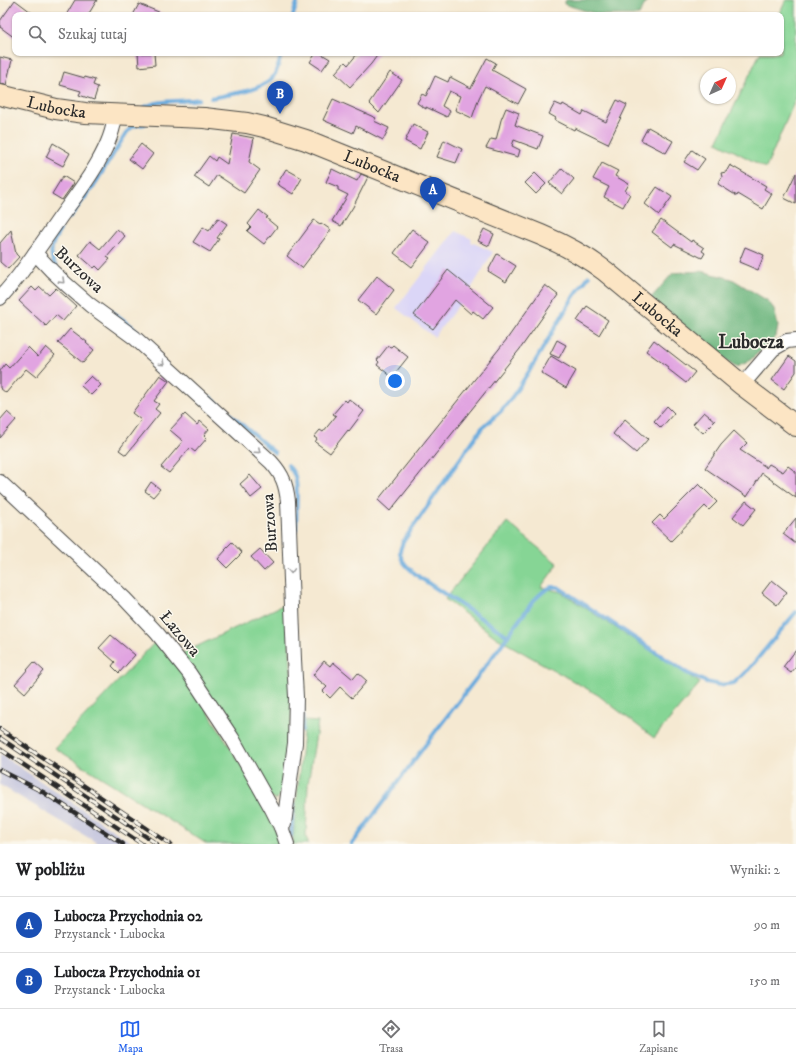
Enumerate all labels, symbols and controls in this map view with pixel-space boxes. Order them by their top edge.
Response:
search box [12,12,784,56]
icon: search [26,23,48,45]
text: Szukaj tutaj [58,25,127,44]
north arrow [700,68,736,104]
pin: B [267,81,293,114]
street label: Lubocka [25,91,88,124]
street label: Lubocka [340,145,405,188]
pin: A [420,177,446,210]
street label: Burzowa [50,242,109,299]
one-way arrow [57,276,65,284]
street label: Lubocka [627,287,688,343]
district label: Lubocza [718,331,785,354]
one-way arrow [158,359,165,366]
your location [385,371,405,391]
one-way arrow [254,446,261,453]
street label: Burzowa [257,492,283,553]
one-way arrow [286,568,295,574]
street label: Łazowa [154,607,206,662]
text: W pobliżu [16,859,85,881]
text: Wyniki: 2 [730,862,780,878]
text: Lubocza Przychodnia 02 [54,907,202,926]
text: A [25,917,33,933]
text: 90 m [754,917,780,933]
text: Przystanek · Lubocka [54,926,165,942]
text: Lubocza Przychodnia 01 [54,963,201,982]
text: B [25,973,33,989]
text: 150 m [749,973,780,989]
text: Przystanek · Lubocka [54,982,165,998]
tab: Mapa [118,1018,143,1056]
tab: Trasa [379,1018,403,1056]
tab: Zapisane [639,1018,678,1056]

